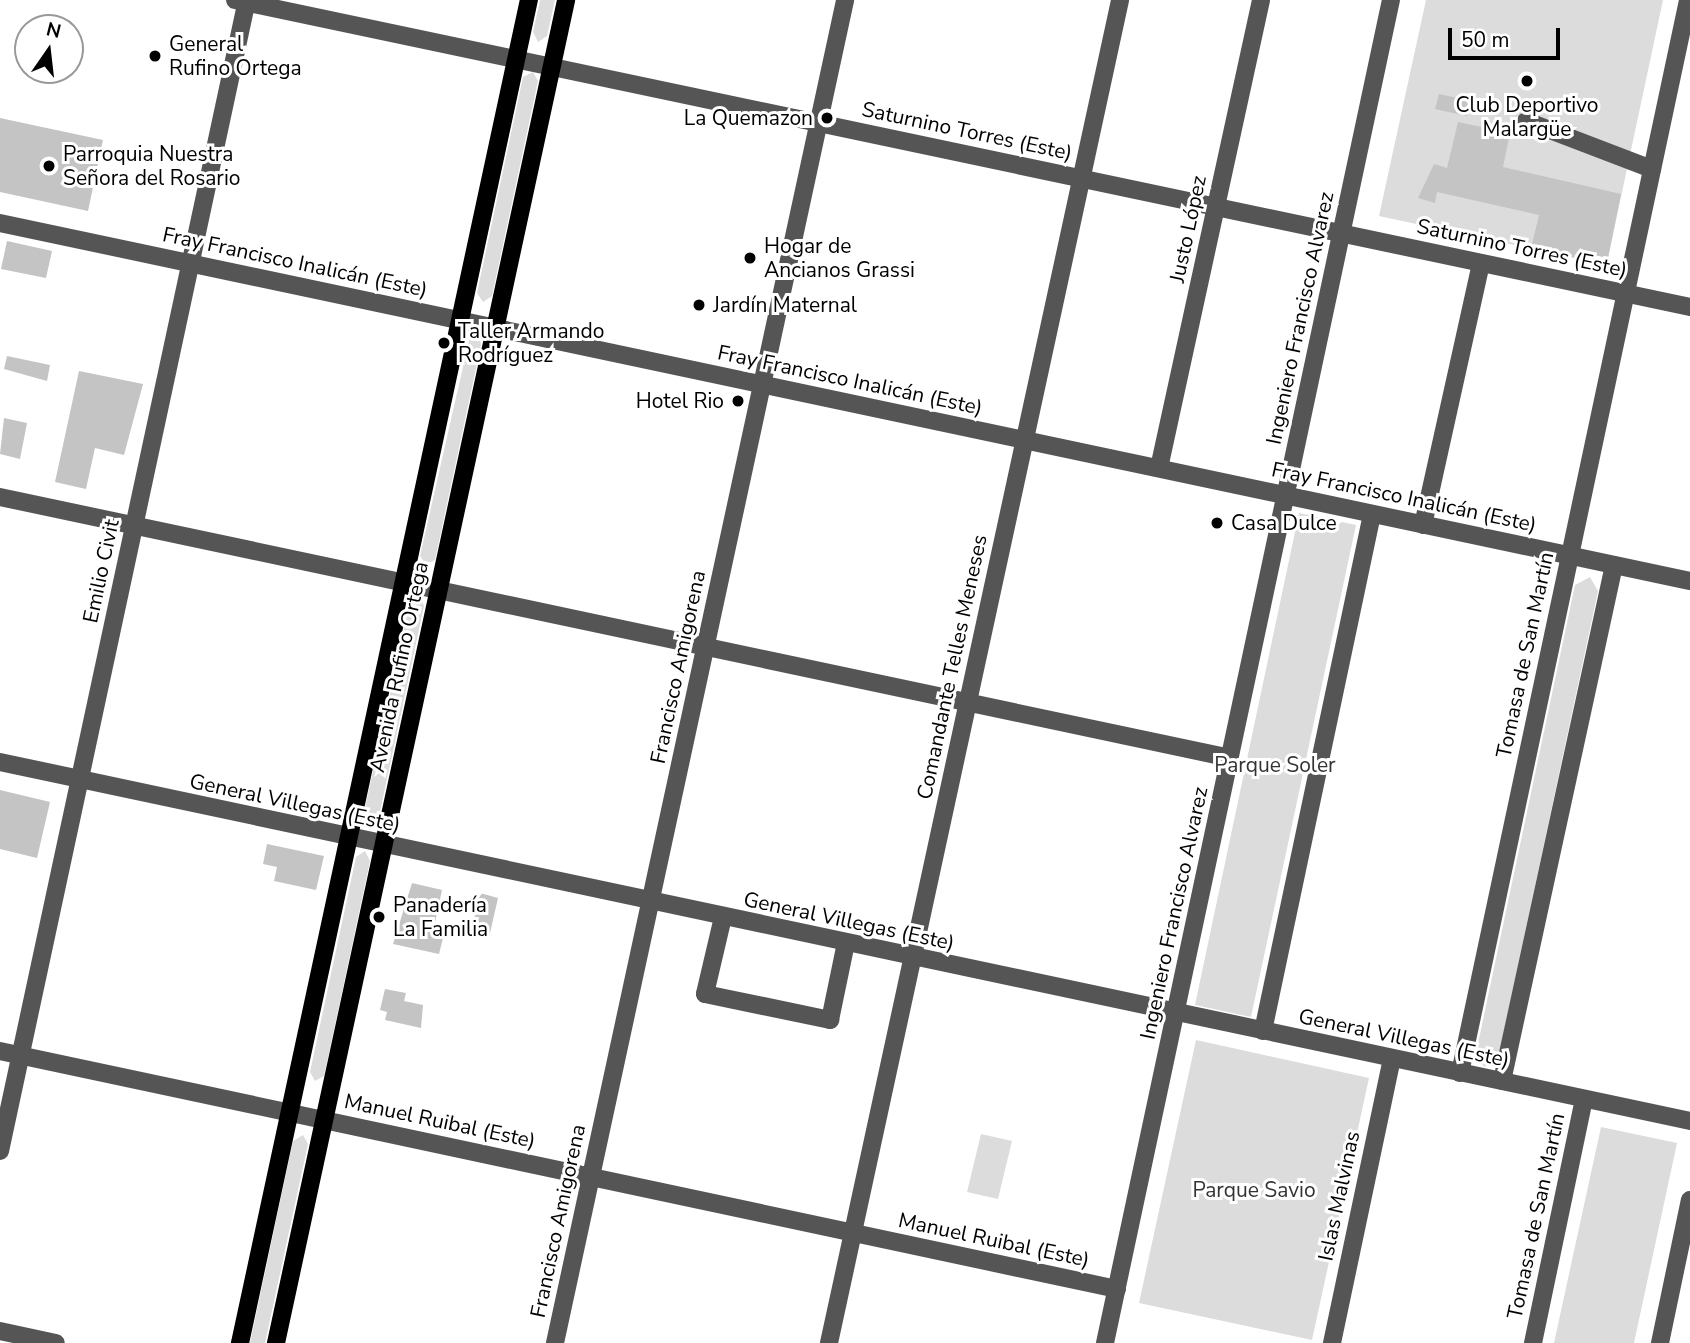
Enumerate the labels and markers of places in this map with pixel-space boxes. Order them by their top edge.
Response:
place label: General Rufino Ortega [169,31,302,81]
marker: General Rufino Ortega [147,48,163,64]
marker: Club Deportivo Malargüe [1519,73,1535,89]
place label: Club Deportivo Malargüe [1455,92,1599,142]
place label: La Quemazon [684,105,813,131]
marker: La Quemazon [819,110,835,126]
place label: Parroquia Nuestra Señora del Rosario [63,141,240,191]
marker: Parroquia Nuestra Señora del Rosario [41,158,57,174]
place label: Hogar de Ancianos Grassi [764,233,915,283]
marker: Hogar de Ancianos Grassi [742,250,758,266]
place label: Jardín Maternal [713,292,857,318]
marker: Jardín Maternal [691,297,707,313]
place label: Taller Armando Rodríguez [458,318,604,368]
marker: Taller Armando Rodríguez [436,335,452,351]
place label: Hotel Rio [636,388,724,414]
marker: Hotel Rio [730,393,746,409]
place label: Casa Dulce [1231,510,1337,536]
marker: Casa Dulce [1209,515,1225,531]
place label: Panadería La Familia [393,892,488,942]
marker: Panadería La Familia [371,909,387,925]

